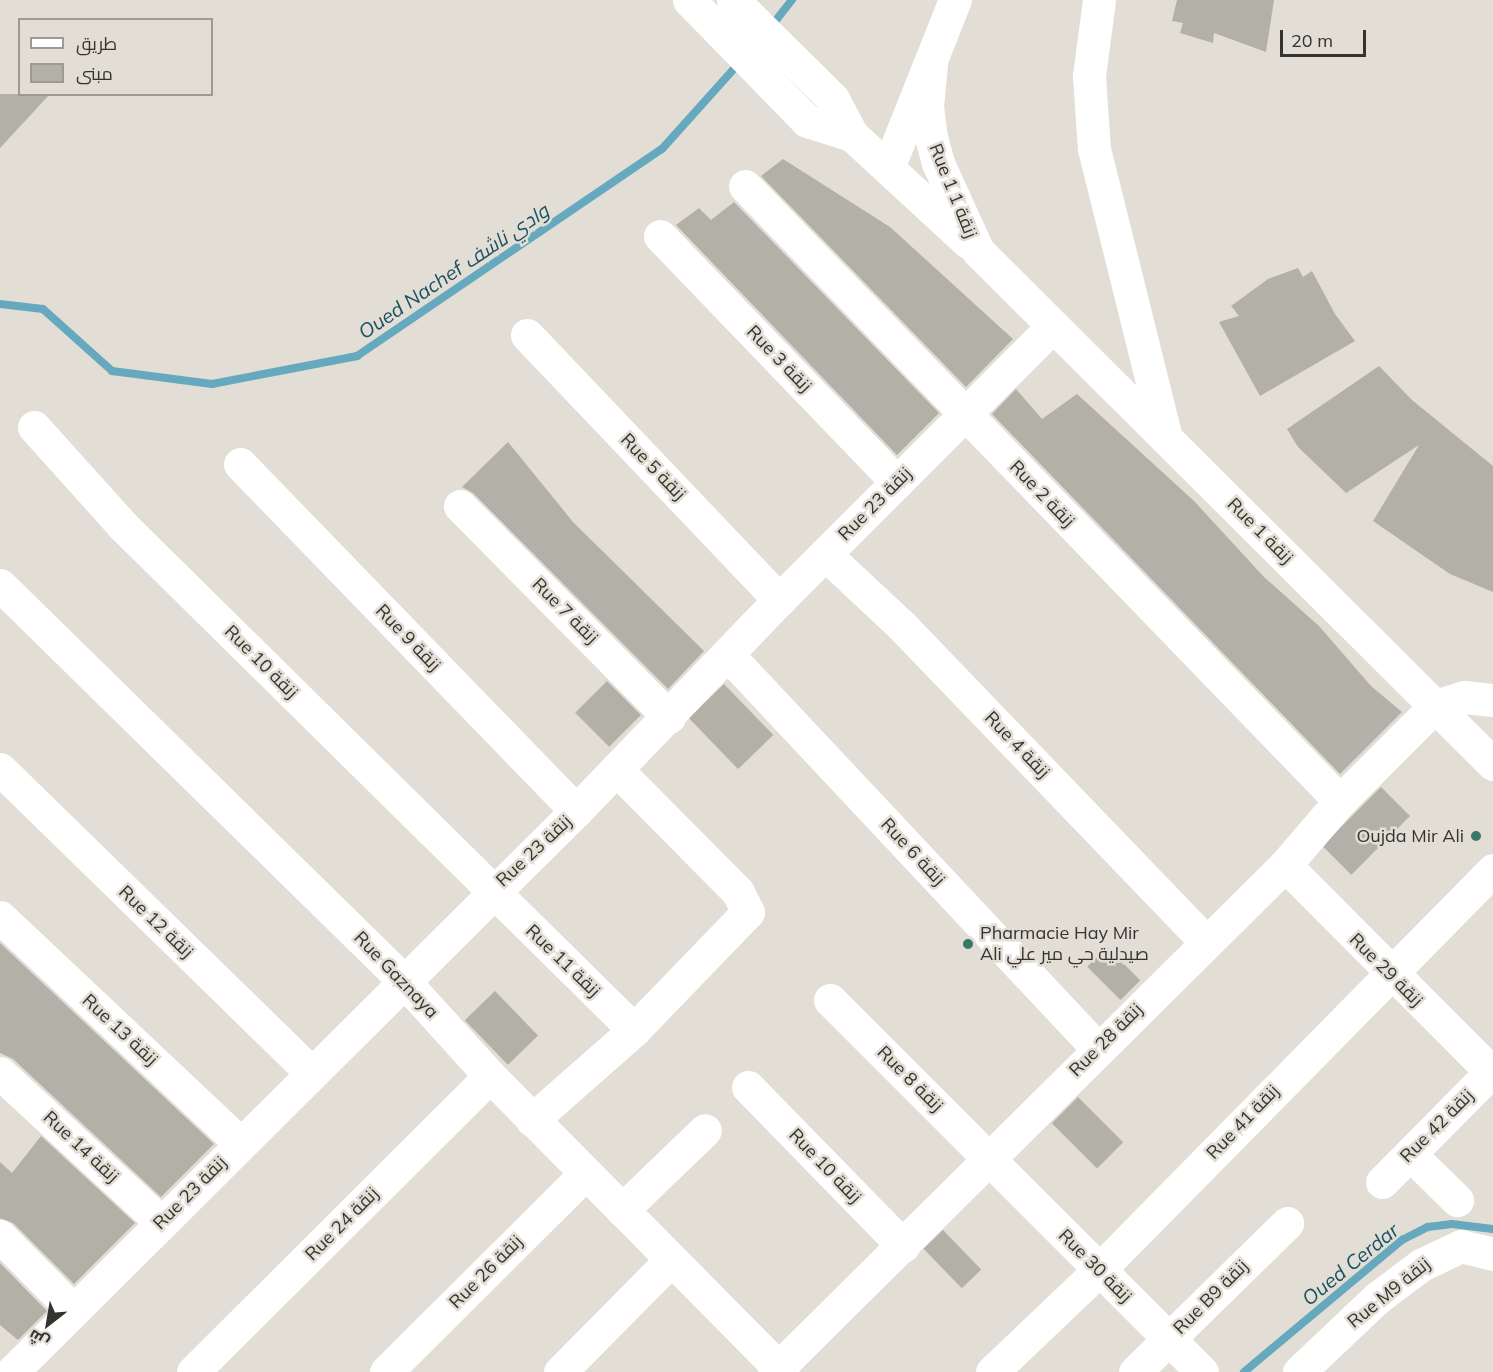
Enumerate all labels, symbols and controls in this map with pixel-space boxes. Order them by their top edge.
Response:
legend [18,18,213,96]
scale bar [1283,18,1368,56]
text: 20 m [1291,29,1333,52]
text: طريق [76,32,117,55]
text: مبنى [76,62,113,85]
street label: Rue 1 زنقة 1 [924,141,982,241]
water label: Oued Nachef وادي ناشف [353,198,553,344]
street label: Rue 3 زنقة [742,321,816,397]
street label: Rue 5 زنقة [616,429,690,505]
street label: Rue 2 زنقة [1005,456,1079,532]
street label: Rue 23 زنقة [834,463,916,545]
street label: Rue زنقة 1 [1223,494,1297,568]
street label: Rue 7 زنقة [528,574,602,648]
street label: Rue 9 زنقة [371,600,445,676]
street label: Rue 10 زنقة [220,621,302,703]
street label: Rue 4 زنقة [980,707,1054,783]
street label: Rue 23 زنقة [492,811,576,891]
street label: Rue 6 زنقة [876,814,950,890]
place label: Oujda Mir Ali [1356,825,1464,847]
marker: Oujda Mir Ali [1469,829,1483,843]
street label: Rue 12 زنقة [114,881,198,963]
street label: Rue 11 زنقة [521,920,605,1002]
place label: Pharmacie Hay Mir Ali صيدلية حي مير علي [980,923,1149,966]
street label: Rue Gaznaya [349,927,443,1023]
street label: Rue 29 زنقة [1345,929,1427,1011]
marker: Pharmacie Hay Mir Ali صيدلية حي مير علي [961,937,975,951]
street label: Rue 13 زنقة [78,990,162,1070]
street label: Rue 28 زنقة [1065,999,1147,1081]
street label: Rue 8 زنقة [873,1042,947,1116]
street label: Rue 41 زنقة [1202,1080,1284,1164]
street label: Rue 42 زنقة [1396,1085,1478,1167]
street label: Rue 14 زنقة [39,1107,123,1187]
street label: Rue 10 زنقة [784,1124,866,1208]
street label: Rue 23 زنقة [149,1152,231,1234]
street label: Rue 24 زنقة [301,1183,383,1265]
water label: Oued Cerdar [1297,1218,1403,1310]
street label: Rue 30 زنقة [1054,1225,1136,1307]
street label: Rue 26 زنقة [445,1231,527,1313]
street label: Rue M9 زنقة [1343,1253,1435,1333]
street label: Rue B9 زنقة [1169,1255,1253,1339]
north arrow [18,1294,78,1354]
text: ش [25,1326,53,1353]

